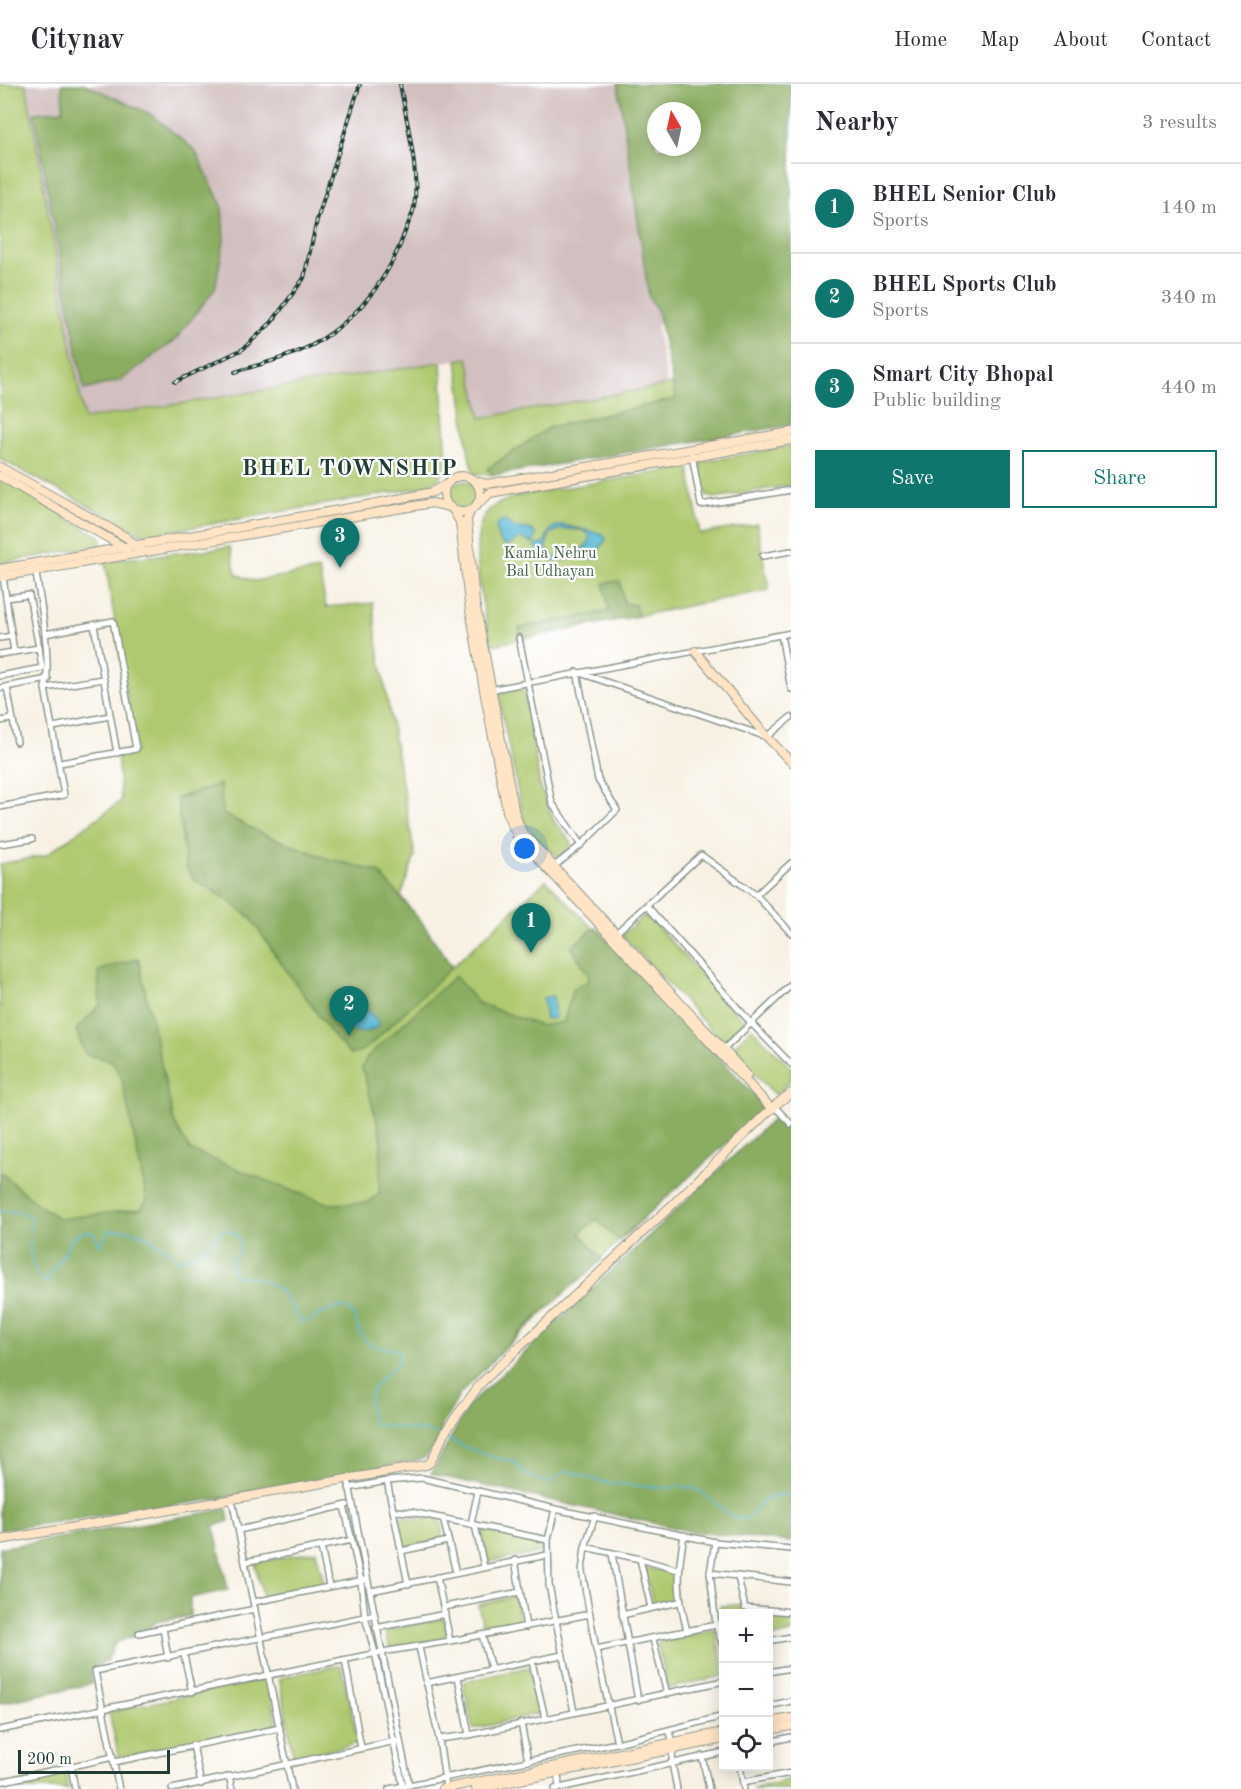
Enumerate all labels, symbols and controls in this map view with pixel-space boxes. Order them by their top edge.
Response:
text: Citynav [30,27,125,55]
text: Home [894,30,947,51]
text: Map [980,30,1019,51]
text: About [1052,30,1108,51]
text: Contact [1141,30,1211,51]
north arrow [647,102,701,156]
text: Nearby [815,110,899,136]
text: 3 results [1142,113,1217,133]
text: BHEL Senior Club [872,184,1056,206]
text: 1 [829,198,840,218]
text: 140 m [1161,198,1217,218]
text: Sports [872,211,929,231]
text: BHEL Sports Club [872,274,1057,296]
text: 2 [829,288,840,308]
text: 340 m [1161,288,1217,308]
text: Sports [872,301,929,321]
text: Smart City Bhopal [872,364,1054,386]
text: 3 [829,378,840,398]
text: 440 m [1161,378,1217,398]
text: Public building [872,391,1001,411]
button: Save [815,450,1010,508]
button: Share [1022,450,1217,508]
district label: BHEL TOWNSHIP [242,458,458,480]
pin: 3 [320,518,360,568]
park label: Kamla Nehru Bal Udhayan [504,546,597,580]
your location [510,834,539,863]
pin: 1 [512,904,550,953]
pin: 2 [330,986,368,1036]
map controls [719,1609,773,1771]
button: + [719,1609,773,1663]
button: − [719,1663,773,1717]
button: locate [719,1717,773,1771]
scale bar [18,1747,170,1774]
text: 200 m [27,1752,72,1768]

